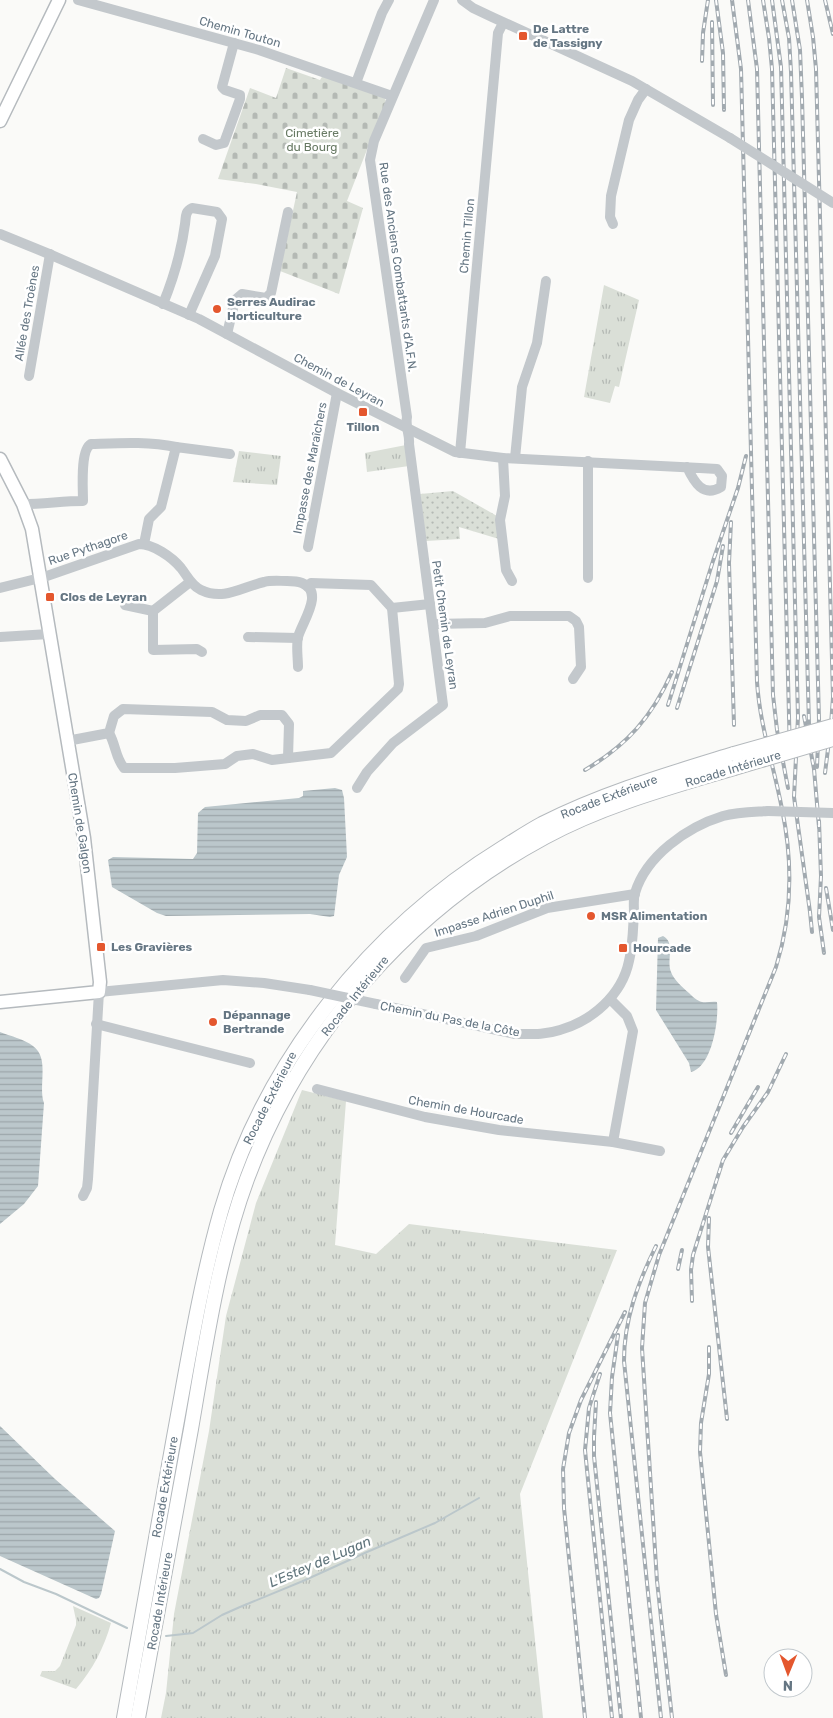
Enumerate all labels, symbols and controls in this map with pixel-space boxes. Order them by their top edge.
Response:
street label: Chemin Touton [198,14,282,50]
place label: De Lattre de Tassigny [533,22,603,50]
marker: De Lattre de Tassigny [517,30,529,42]
park label: Cimetière du Bourg [285,126,339,154]
street label: Rue des Anciens Combattants d'A.F.N. [376,161,420,373]
street label: Chemin Tillon [457,198,477,274]
street label: Allée des Troènes [12,264,42,362]
place label: Serres Audirac Horticulture [227,295,316,323]
marker: Serres Audirac Horticulture [211,303,223,315]
street label: Chemin de Leyran [291,350,387,410]
street label: Impasse des Maraîchers [290,401,330,535]
marker: Tillon [357,406,369,418]
place label: Tillon [347,420,380,434]
street label: Rue Pythagore [47,528,130,568]
street label: Petit Chemin de Leyran [429,560,461,690]
place label: Clos de Leyran [60,590,147,604]
marker: Clos de Leyran [44,591,56,603]
street label: Rocade Intérieure [684,748,783,790]
street label: Chemin de Galgon [65,772,95,874]
street label: Rocade Extérieure [559,772,660,822]
street label: Impasse Adrien Duphil [433,888,555,940]
place label: MSR Alimentation [601,909,708,923]
marker: MSR Alimentation [585,910,597,922]
place label: Les Gravières [111,940,193,954]
marker: Les Gravières [95,941,107,953]
place label: Hourcade [633,941,691,955]
marker: Hourcade [617,942,629,954]
street label: Rocade Intérieure [318,953,392,1039]
street label: Chemin du Pas de la Côte [379,999,521,1039]
place label: Dépannage Bertrande [223,1008,291,1036]
marker: Dépannage Bertrande [207,1016,219,1028]
street label: Rocade Extérieure [241,1049,300,1147]
street label: Chemin de Hourcade [407,1093,525,1127]
street label: Rocade Extérieure [149,1435,181,1539]
water label: L'Estey de Lugan [266,1533,374,1591]
street label: Rocade Intérieure [144,1551,176,1651]
north arrow [763,1648,813,1698]
text: N [783,1677,793,1694]

